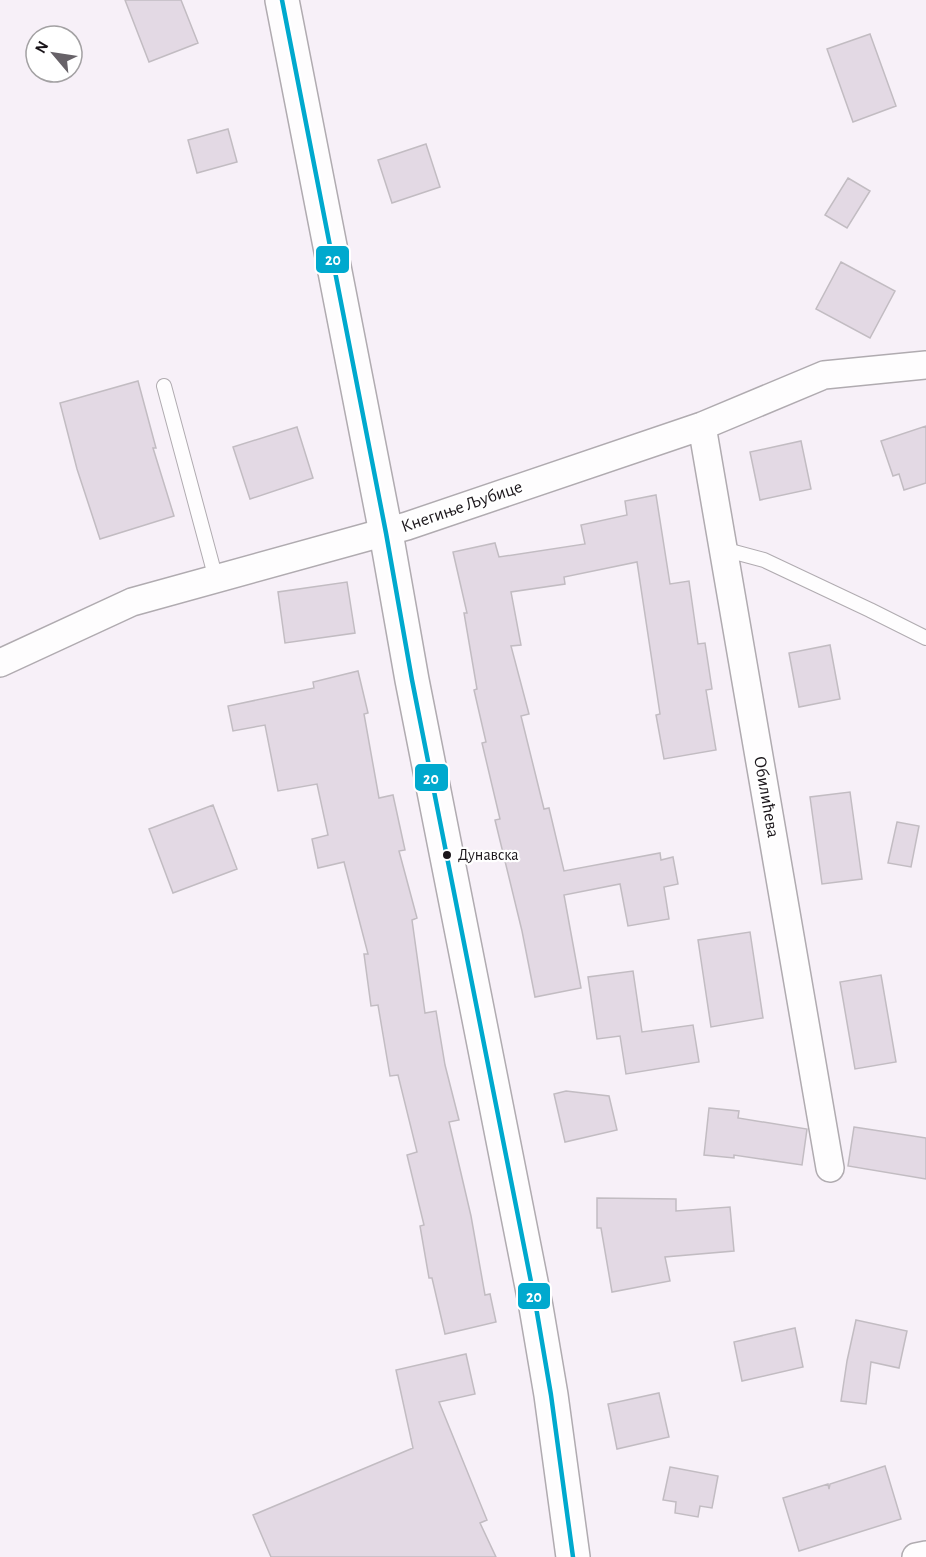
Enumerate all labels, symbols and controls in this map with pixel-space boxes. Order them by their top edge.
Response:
north arrow [24,24,84,84]
text: N [32,38,51,56]
line badge: 20 [315,245,350,274]
text: 20 [325,252,341,268]
street label: Кнегиње Љубице [399,477,525,536]
street label: Обилићева [750,755,783,839]
line badge: 20 [414,763,449,792]
text: 20 [423,771,439,787]
place label: Дунавска [458,847,519,864]
marker: Дунавска [441,849,453,861]
line badge: 20 [517,1282,551,1310]
text: 20 [526,1289,542,1305]

